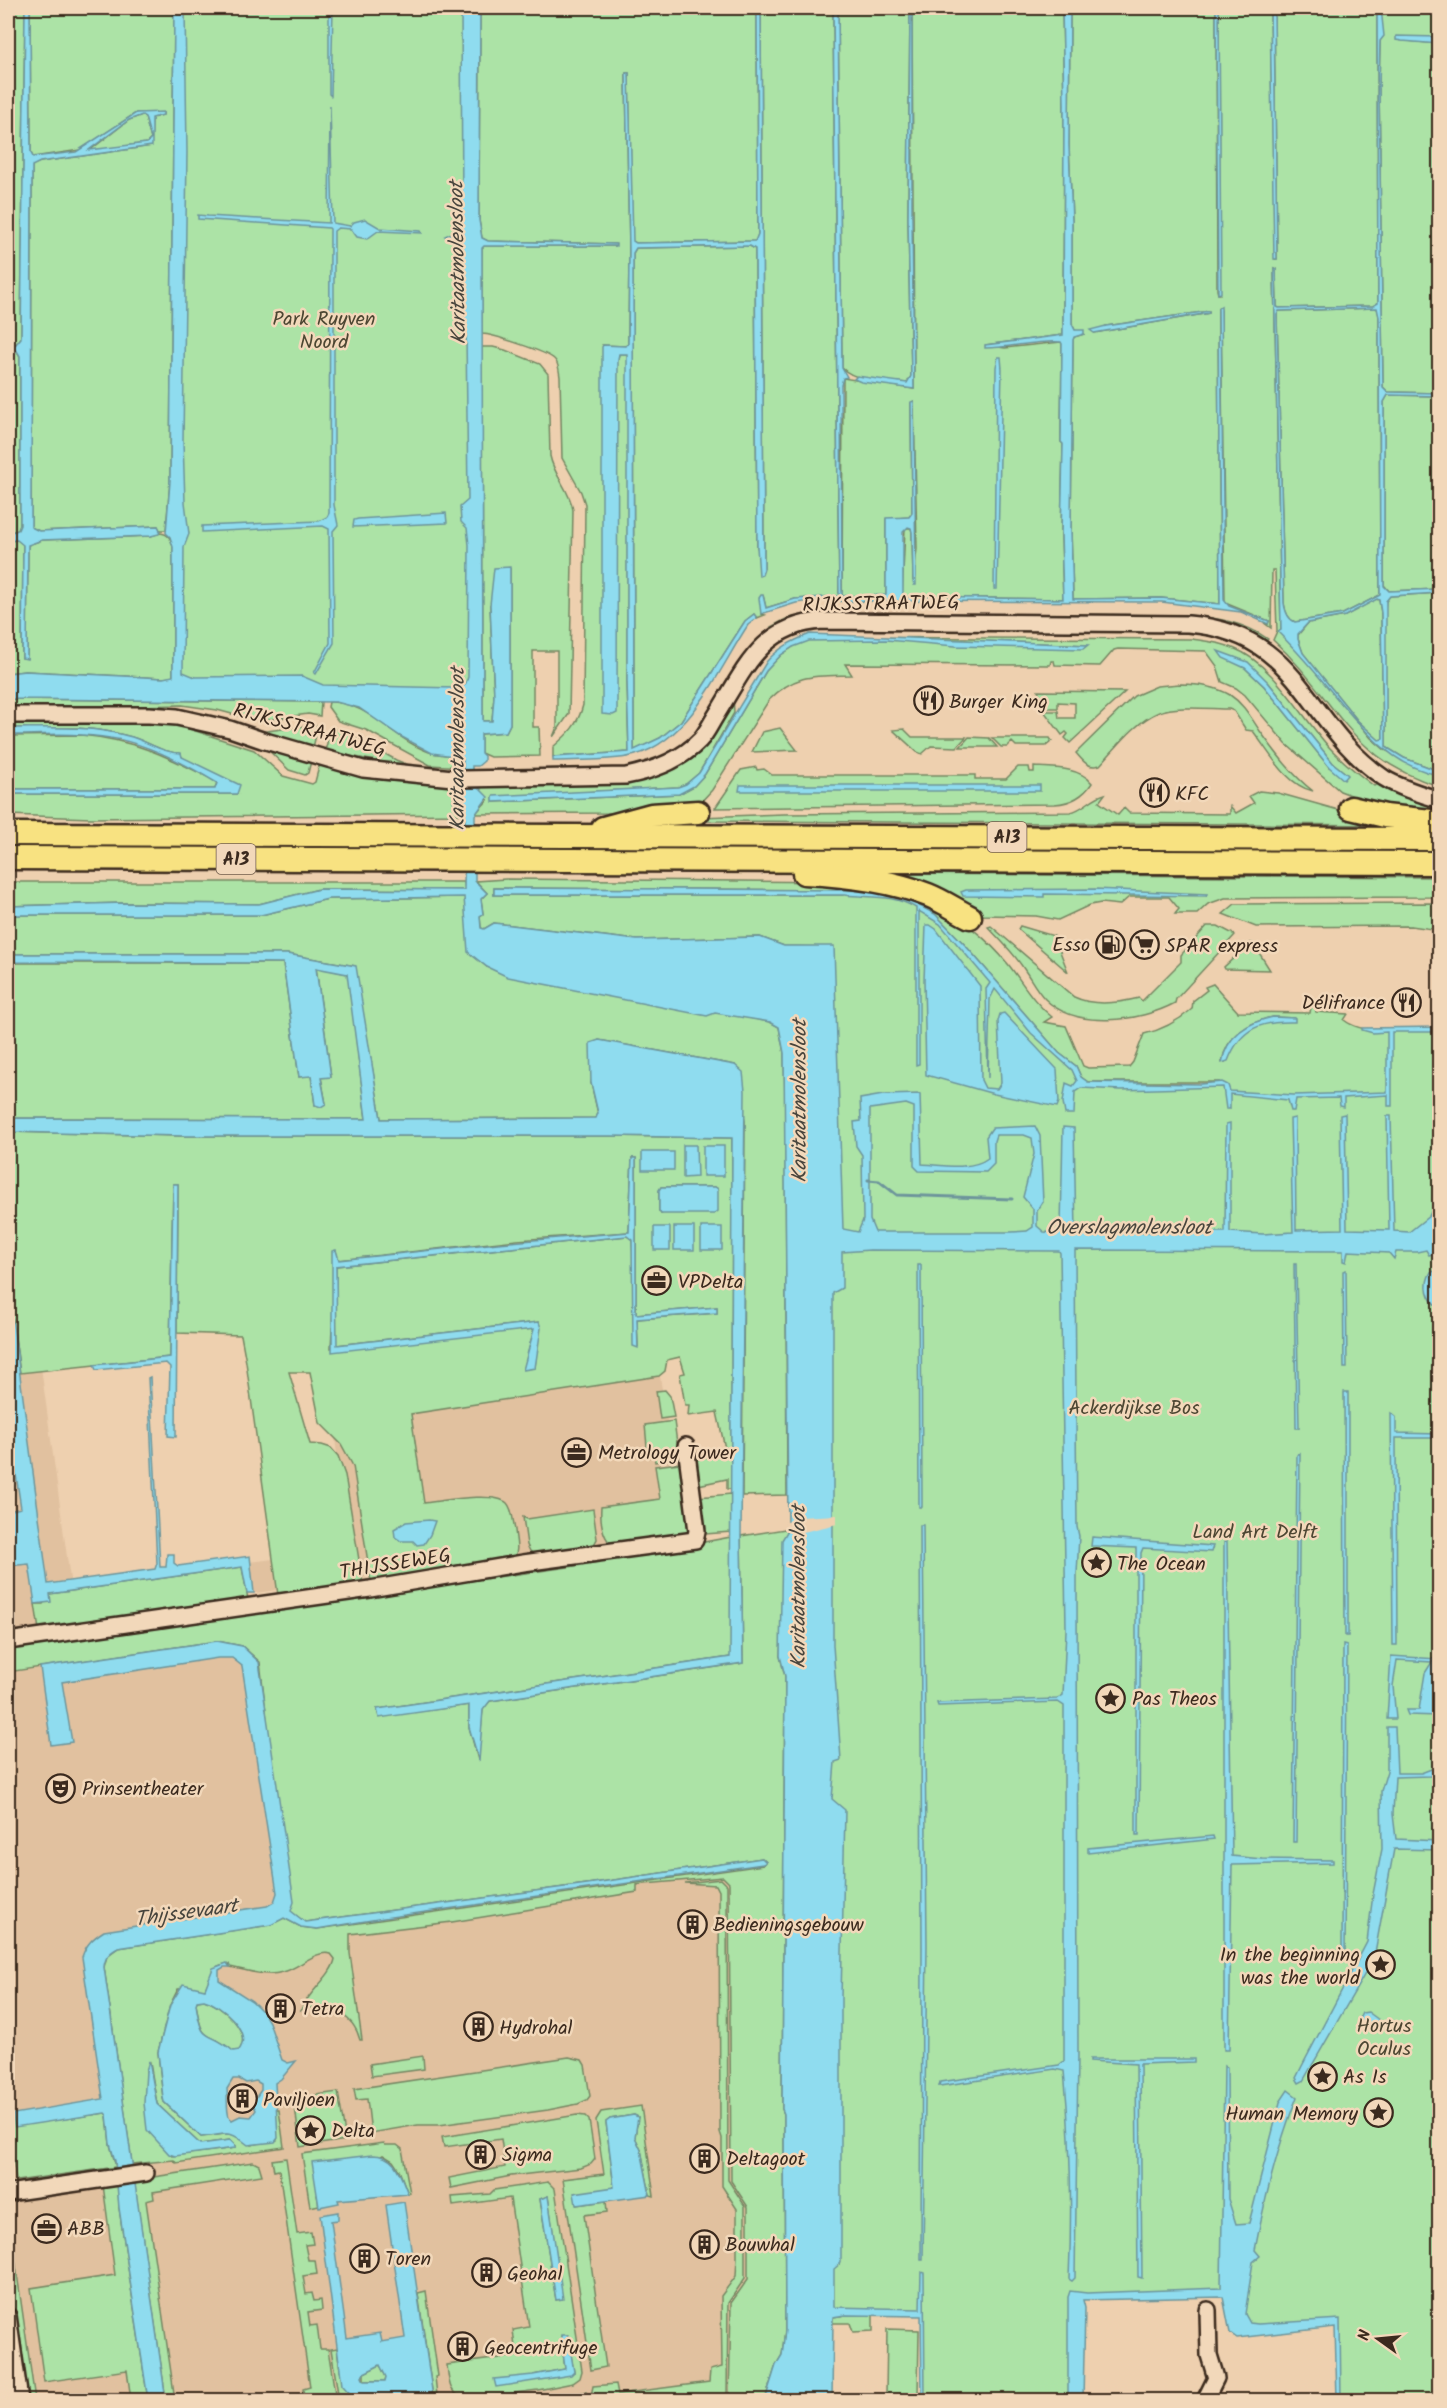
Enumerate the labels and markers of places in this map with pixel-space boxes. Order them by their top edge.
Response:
restaurant icon: Burger King [912,685,944,717]
place label: Burger King [949,687,1048,719]
restaurant icon: KFC [1138,777,1170,809]
place label: KFC [1175,779,1209,811]
fuel station icon: Esso [1095,928,1127,960]
supermarket icon: SPAR express [1128,929,1160,961]
place label: Esso [1052,930,1090,962]
place label: SPAR express [1165,931,1279,963]
restaurant icon: Délifrance [1390,986,1422,1018]
place label: Délifrance [1302,988,1385,1020]
office icon: VPDelta [641,1265,673,1297]
place label: VPDelta [678,1267,743,1299]
office icon: Metrology Tower [561,1436,593,1468]
place label: Metrology Tower [598,1438,737,1470]
place icon: The Ocean [1080,1547,1112,1579]
place label: The Ocean [1117,1549,1206,1581]
place icon: Pas Theos [1095,1682,1127,1714]
place label: Pas Theos [1132,1684,1217,1716]
theatre icon: Prinsentheater [45,1772,77,1804]
place label: Prinsentheater [82,1774,205,1806]
building icon: Bedieningsgebouw [676,1908,708,1940]
place label: Bedieningsgebouw [713,1910,864,1942]
place label: In the beginning was the world [1220,1940,1361,1995]
place icon: In the beginning was the world [1365,1949,1397,1981]
building icon: Tetra [264,1992,296,2024]
place label: Tetra [301,1994,344,2026]
building icon: Hydrohal [462,2011,494,2043]
place label: Hydrohal [499,2013,573,2045]
place icon: As Is [1306,2060,1338,2092]
place label: As Is [1343,2062,1387,2094]
building icon: Paviljoen [226,2083,258,2115]
place label: Paviljoen [263,2085,335,2117]
place icon: Human Memory [1363,2097,1395,2129]
place label: Human Memory [1225,2099,1359,2131]
place icon: Delta [294,2114,326,2146]
place label: Delta [331,2116,375,2148]
building icon: Sigma [465,2138,497,2170]
place label: Sigma [502,2140,552,2172]
building icon: Deltagoot [689,2142,721,2174]
place label: Deltagoot [726,2144,806,2176]
office icon: ABB [30,2212,62,2244]
place label: ABB [67,2214,105,2246]
building icon: Bouwhal [688,2228,720,2260]
place label: Bouwhal [725,2230,795,2262]
building icon: Toren [348,2242,380,2274]
place label: Toren [385,2244,431,2276]
building icon: Geohal [470,2257,502,2289]
place label: Geohal [507,2259,562,2291]
building icon: Geocentrifuge [447,2331,479,2363]
place label: Geocentrifuge [484,2333,598,2365]

